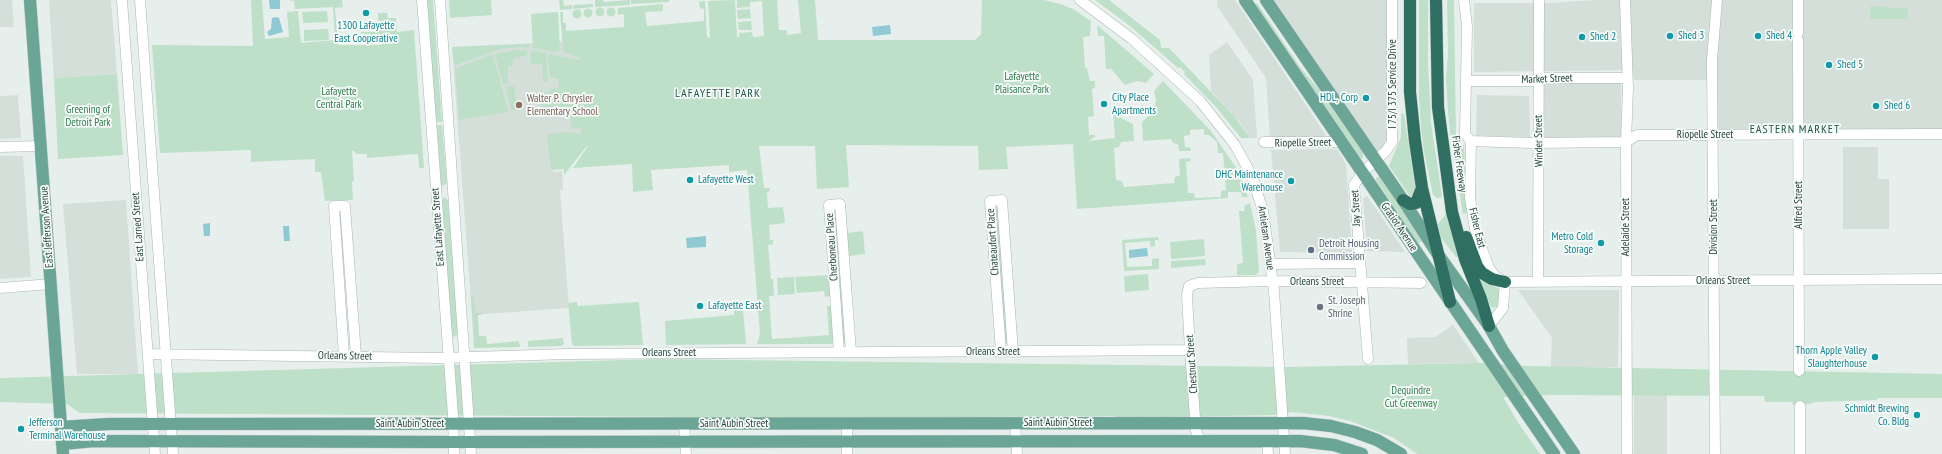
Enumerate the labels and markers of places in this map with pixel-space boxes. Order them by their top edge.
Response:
marker: 1300 Lafayette East Cooperative [361,8,371,18]
place label: 1300 Lafayette East Cooperative [334,19,398,45]
place label: Shed 3 [1678,29,1704,43]
place label: Shed 4 [1766,29,1792,43]
place label: Shed 2 [1590,30,1616,44]
marker: Shed 3 [1665,31,1675,41]
marker: Shed 4 [1753,31,1763,41]
marker: Shed 2 [1577,32,1587,42]
place label: Shed 5 [1837,58,1863,72]
marker: Shed 5 [1824,60,1834,70]
place label: City Place Apartments [1112,91,1156,117]
place label: HDL, Corp [1320,91,1358,105]
place label: Walter P. Chrysler Elementary School [527,92,598,118]
marker: HDL, Corp [1361,93,1371,103]
marker: City Place Apartments [1099,99,1109,109]
place label: Shed 6 [1884,99,1910,113]
marker: Walter P. Chrysler Elementary School [514,100,524,110]
marker: Shed 6 [1871,101,1881,111]
place label: DHC Maintenance Warehouse [1216,168,1283,194]
place label: Lafayette West [698,173,754,187]
marker: Lafayette West [685,175,695,185]
marker: DHC Maintenance Warehouse [1286,176,1296,186]
place label: Metro Cold Storage [1552,230,1593,256]
place label: Detroit Housing Commission [1319,237,1379,263]
marker: Metro Cold Storage [1596,238,1606,248]
marker: Detroit Housing Commission [1306,245,1316,255]
place label: St. Joseph Shrine [1328,294,1365,320]
place label: Lafayette East [708,299,761,313]
marker: Lafayette East [695,301,705,311]
marker: St. Joseph Shrine [1315,302,1325,312]
place label: Thorn Apple Valley Slaughterhouse [1795,344,1867,370]
marker: Thorn Apple Valley Slaughterhouse [1870,352,1880,362]
place label: Schmidt Brewing Co. Bldg [1845,402,1909,428]
marker: Schmidt Brewing Co. Bldg [1912,410,1922,420]
place label: Jefferson Terminal Warehouse [29,416,106,442]
marker: Jefferson Terminal Warehouse [16,424,26,434]

